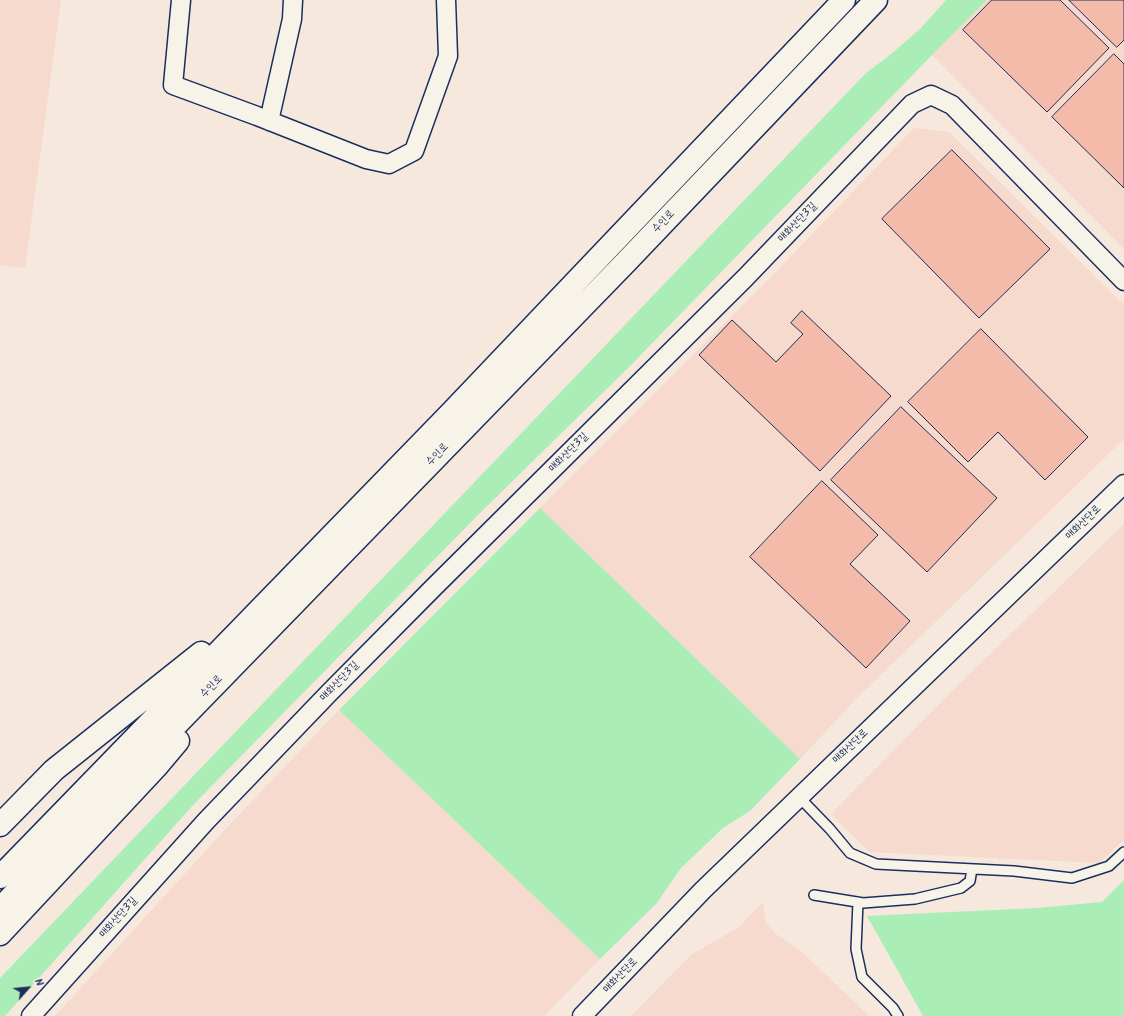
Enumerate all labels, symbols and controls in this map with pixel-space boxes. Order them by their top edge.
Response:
street label: 매화산단3길 [776,200,820,246]
street label: 수인로 [650,208,678,236]
street label: 매화산단3길 [546,430,592,476]
street label: 수인로 [424,441,452,469]
street label: 매화산단로 [1063,503,1105,543]
street label: 매화산단3길 [318,659,362,705]
street label: 수인로 [198,673,226,701]
street label: 매화산단로 [830,727,872,767]
street label: 매화산단3길 [97,895,141,941]
street label: 매화산단로 [601,955,641,997]
north arrow [8,968,48,1008]
text: N [29,975,48,990]

